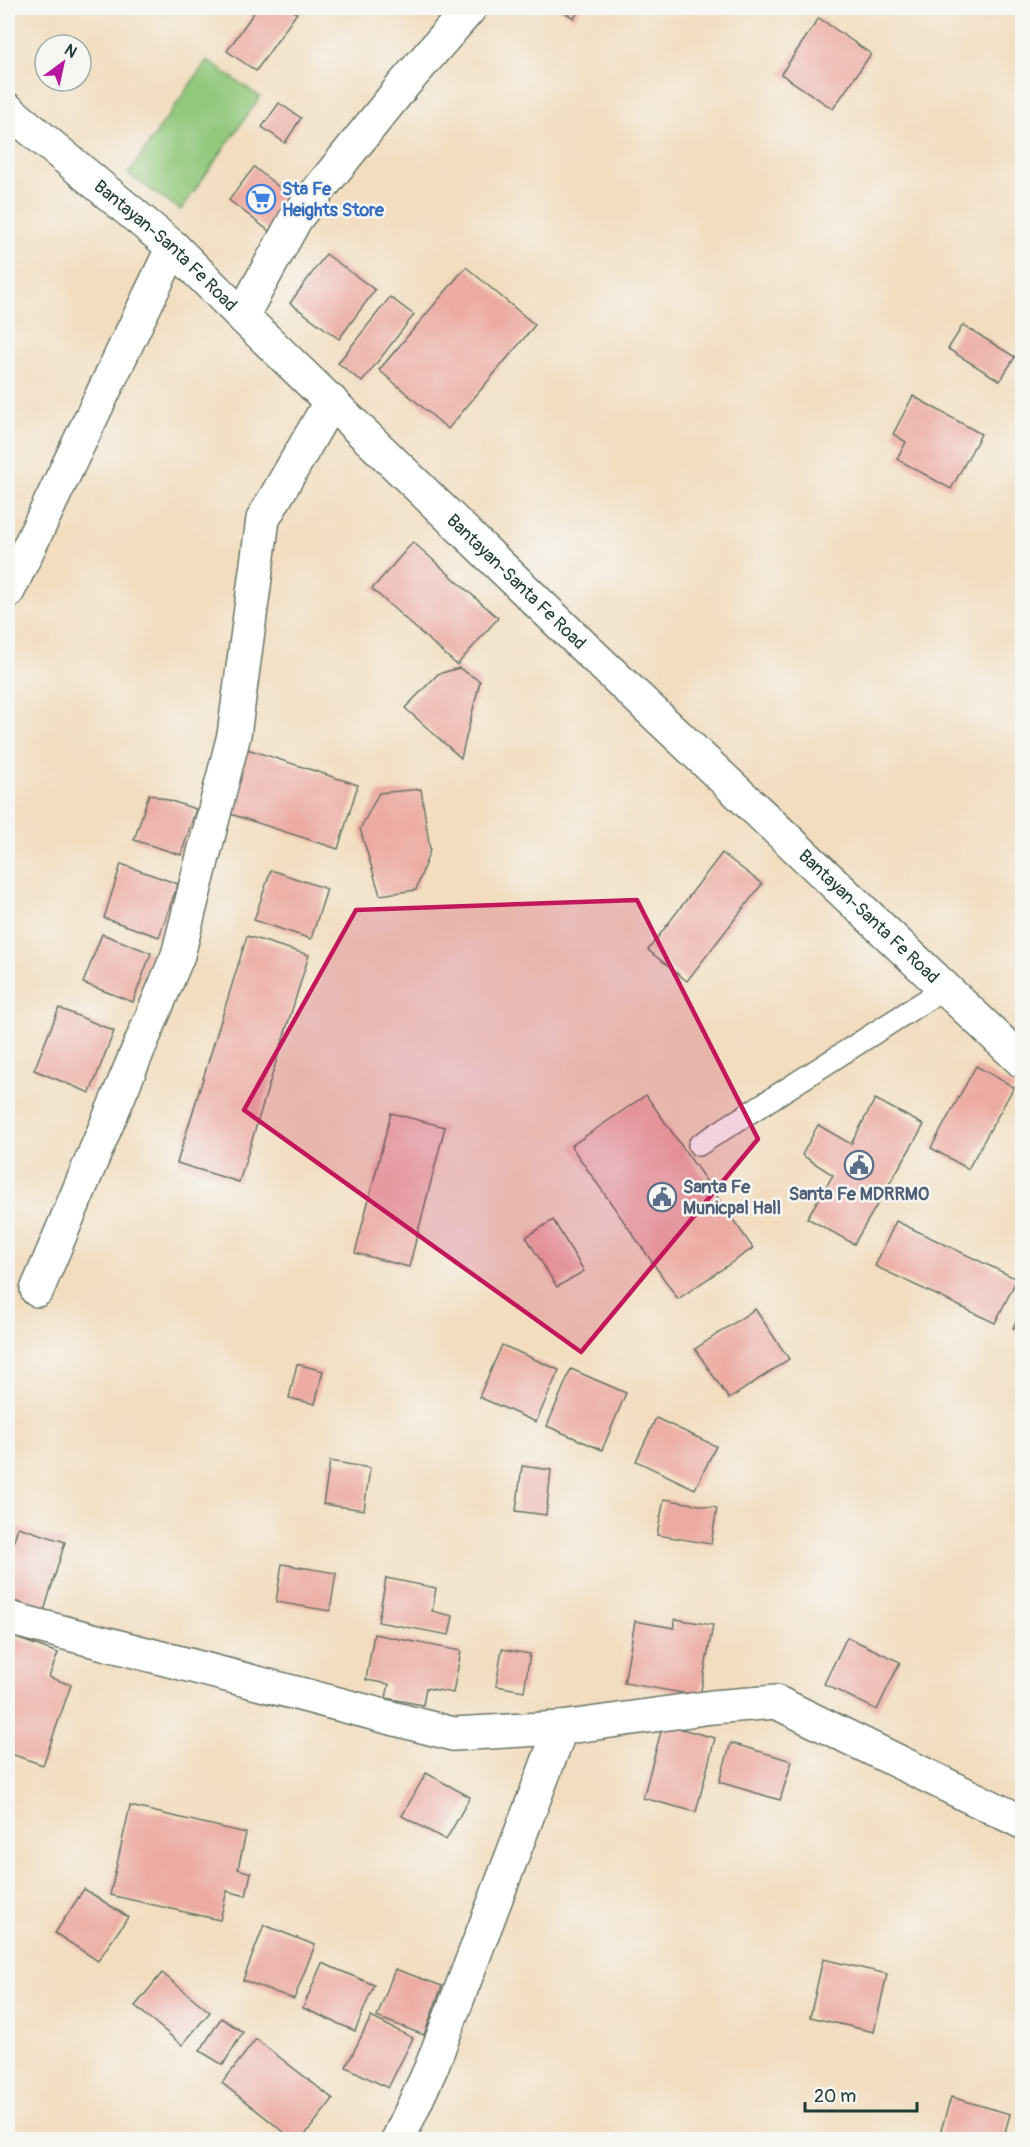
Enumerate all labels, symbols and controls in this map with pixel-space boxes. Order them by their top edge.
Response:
north arrow [33,33,93,93]
text: N [61,40,81,63]
street label: Bantayan-Santa Fe Road [89,175,242,316]
place label: Sta Fe Heights Store [282,178,385,222]
supermarket icon: Sta Fe Heights Store [245,183,277,215]
street label: Bantayan-Santa Fe Road [442,509,591,654]
street label: Bantayan-Santa Fe Road [794,844,944,988]
public building icon: Santa Fe MDRRMO [843,1149,875,1181]
place label: Santa Fe Municpal Hall [683,1176,781,1220]
public building icon: Santa Fe Municpal Hall [646,1181,678,1213]
place label: Santa Fe MDRRMO [789,1183,930,1206]
scale bar [805,2075,918,2113]
text: 20 m [814,2085,856,2108]

